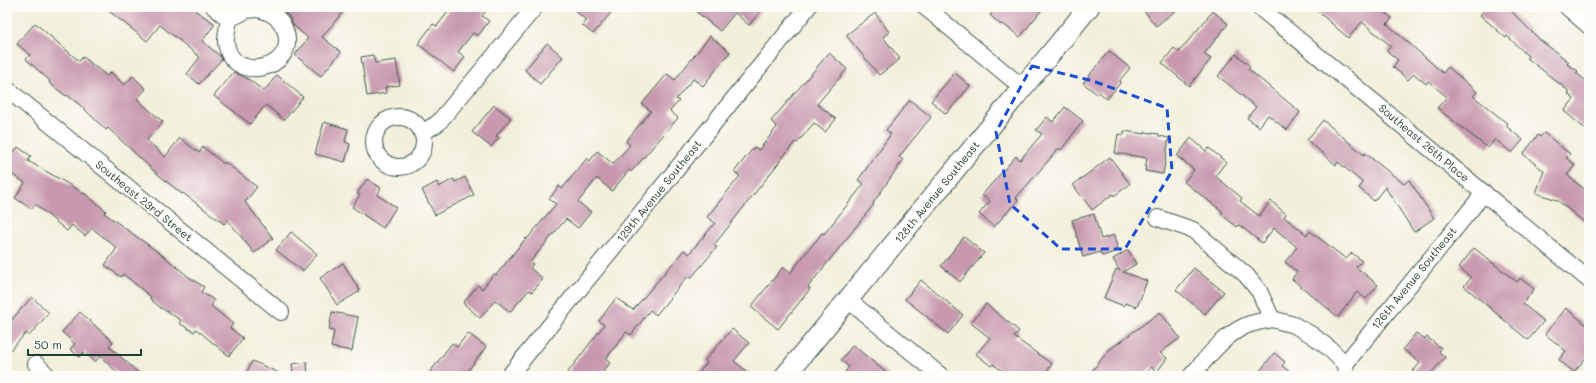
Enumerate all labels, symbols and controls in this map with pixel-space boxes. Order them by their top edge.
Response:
street label: Southeast 26th Place [1376,100,1473,185]
street label: 129th Avenue Southeast [613,136,705,245]
street label: 128th Avenue Southeast [891,137,983,246]
street label: Southeast 23rd Street [93,157,196,245]
street label: 126th Avenue Southeast [1368,223,1460,332]
scale bar [28,331,141,357]
text: 50 m [34,336,62,352]

